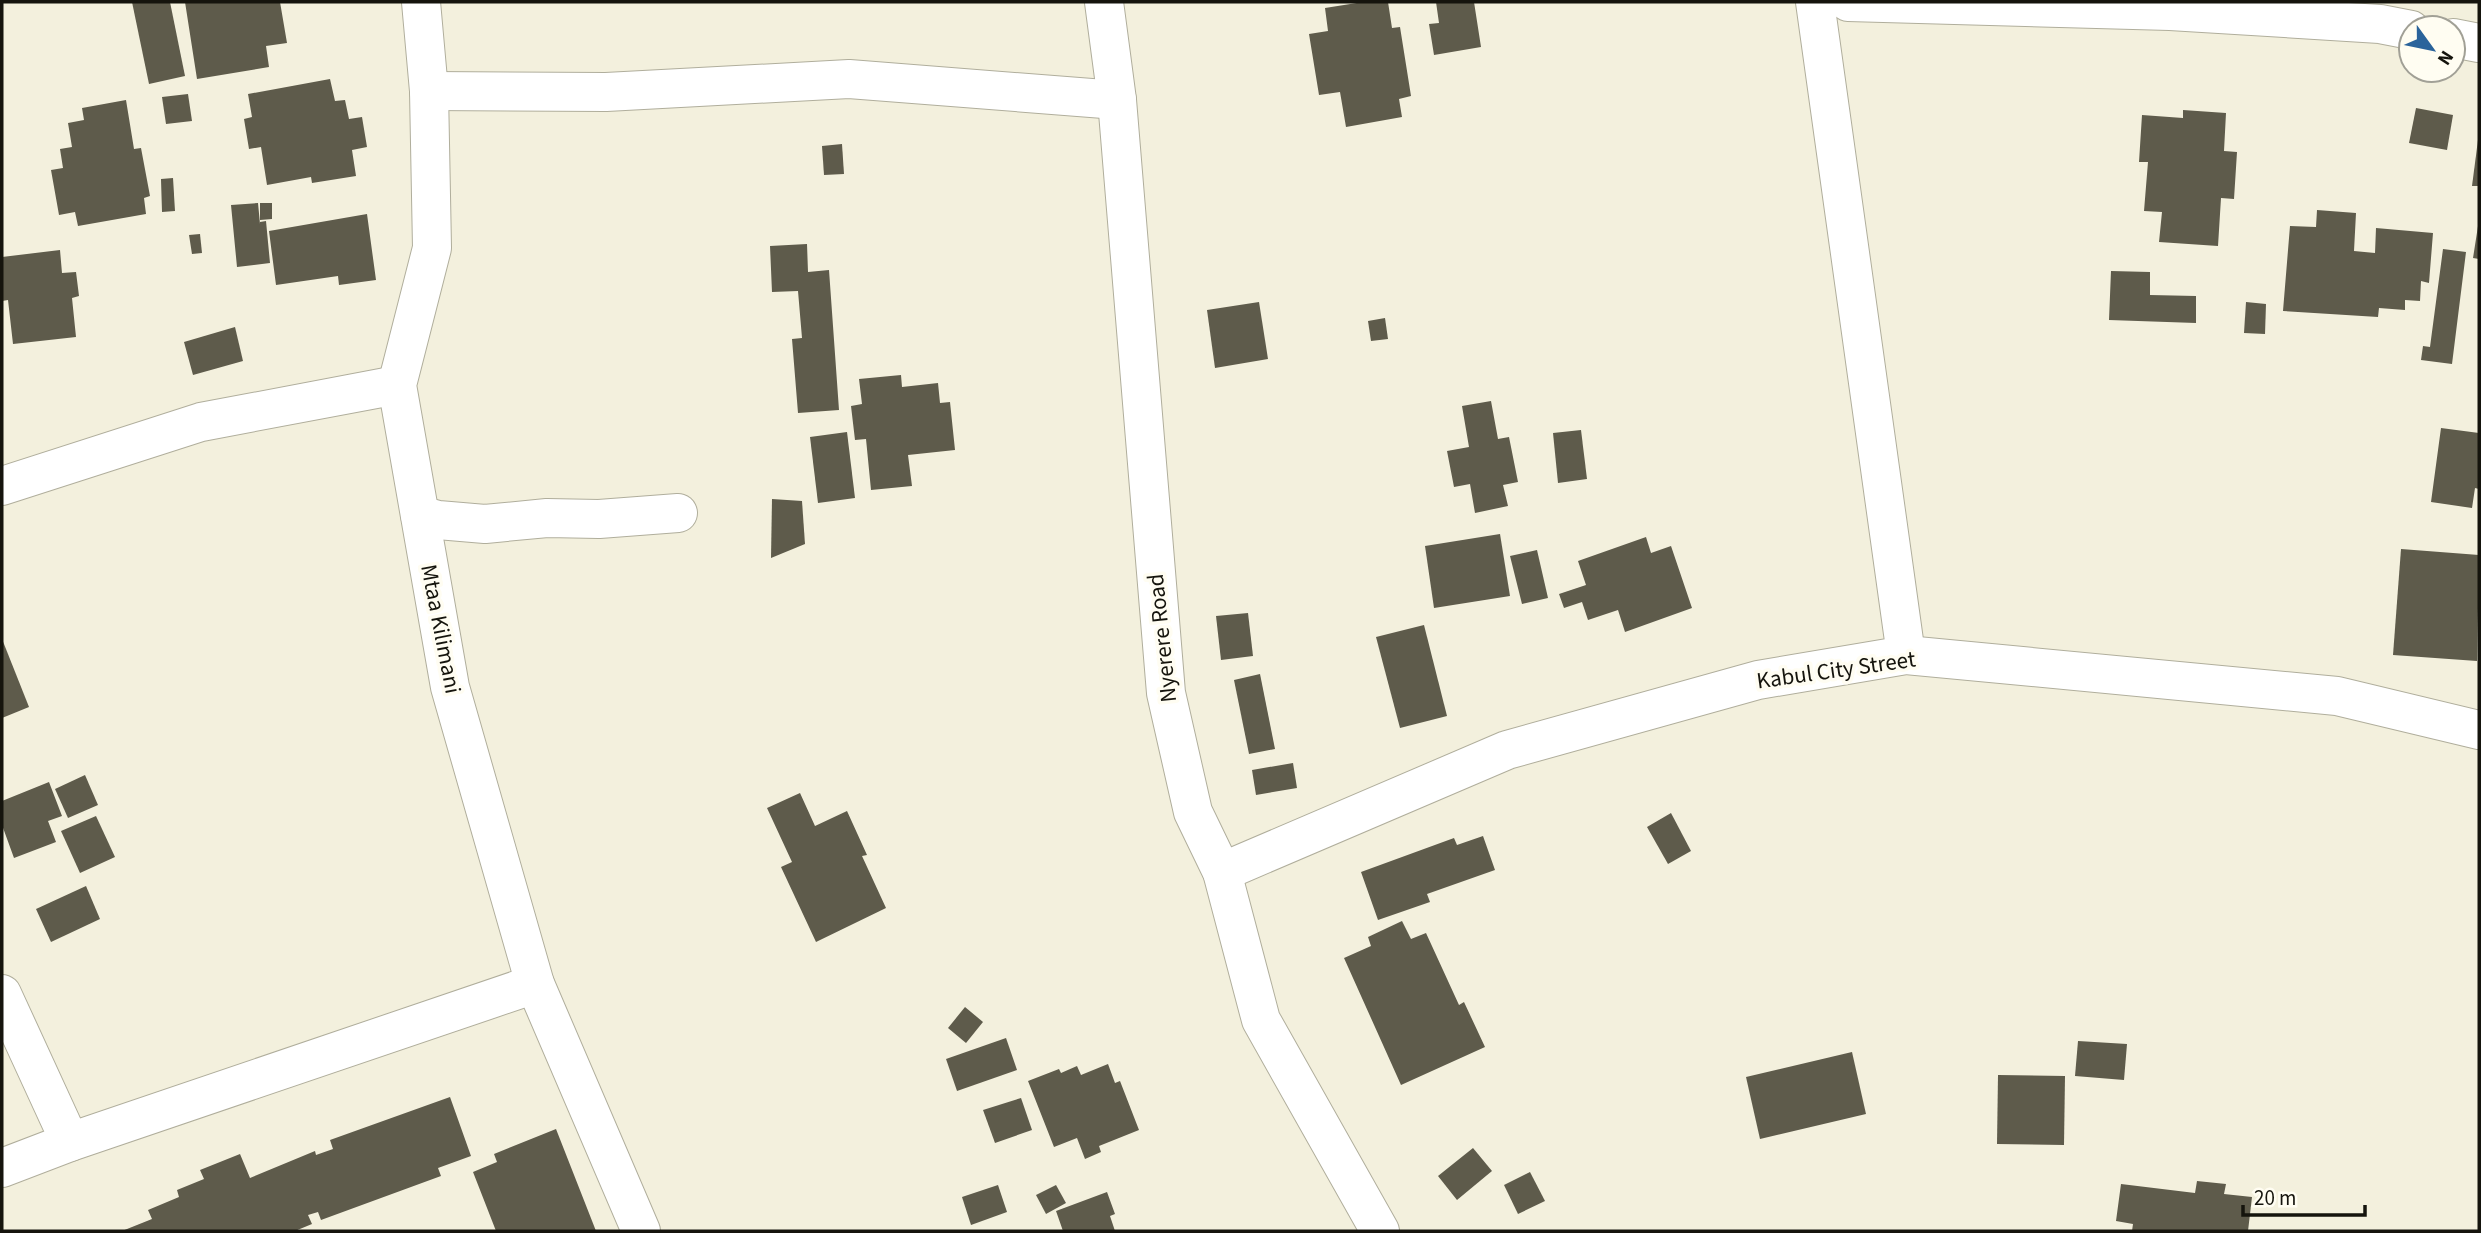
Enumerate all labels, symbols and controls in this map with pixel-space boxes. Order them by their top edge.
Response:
north arrow [2397,14,2467,84]
text: N [2430,45,2460,70]
street label: Mtaa Kilimani [412,561,470,697]
street label: Nyerere Road [1139,572,1185,704]
street label: Kabul City Street [1754,642,1918,697]
scale bar [2243,1174,2366,1218]
text: 20 m [2254,1183,2296,1213]

